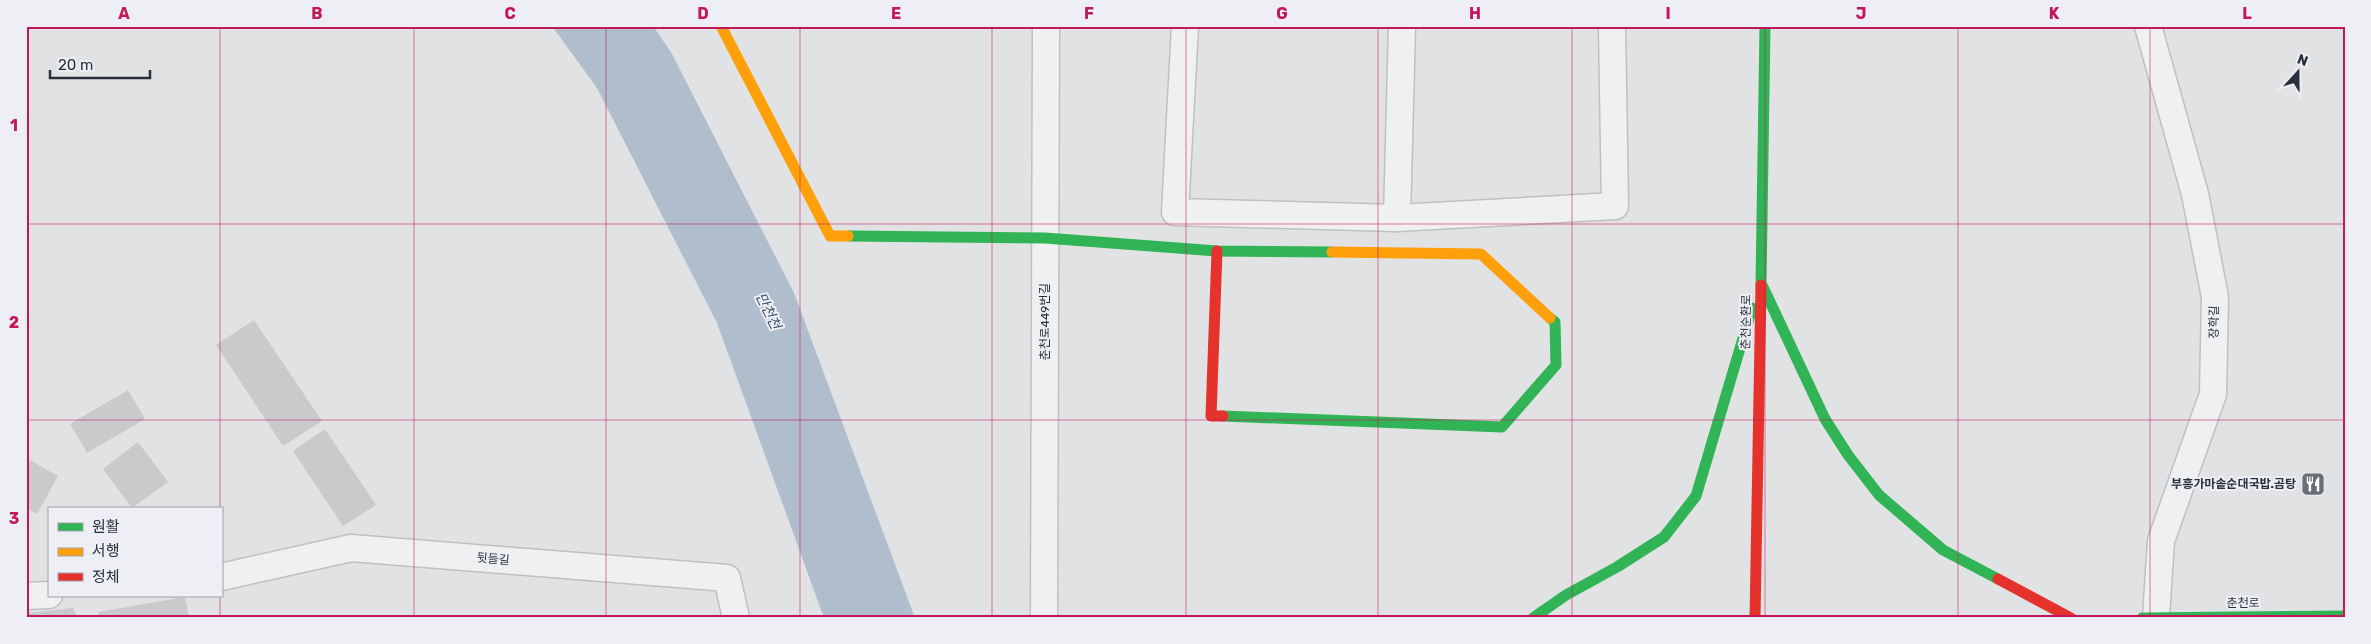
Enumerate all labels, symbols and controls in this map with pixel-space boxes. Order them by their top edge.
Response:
text: A [118,4,130,23]
text: B [311,4,323,23]
text: C [504,4,516,23]
text: D [697,4,709,23]
text: E [891,4,901,23]
text: F [1084,4,1094,23]
text: G [1276,4,1288,23]
text: H [1469,4,1481,23]
text: I [1665,4,1671,23]
text: J [1856,4,1866,23]
text: K [2049,4,2060,23]
text: L [2242,4,2252,23]
scale bar [50,48,150,80]
north arrow [2274,48,2324,98]
text: N [2295,51,2310,70]
text: 20 m [58,56,93,74]
text: 1 [10,116,18,135]
street label: 춘천로449번길 [1038,283,1052,361]
water label: 만천천 [752,290,785,333]
street label: 춘천순환로 [1739,294,1753,350]
street label: 장학길 [2207,305,2221,339]
text: 2 [9,313,19,332]
restaurant icon: 부흥가마솥순대국밥.곰탕 [2300,471,2326,497]
place label: 부흥가마솥순대국밥.곰탕 [2171,477,2296,491]
legend [48,507,222,596]
text: 3 [9,509,19,528]
text: 원활 [92,518,120,536]
text: 서행 [92,542,120,560]
street label: 뒷들길 [476,551,510,567]
text: 정체 [92,568,120,586]
street label: 춘천로 [2226,596,2260,610]

